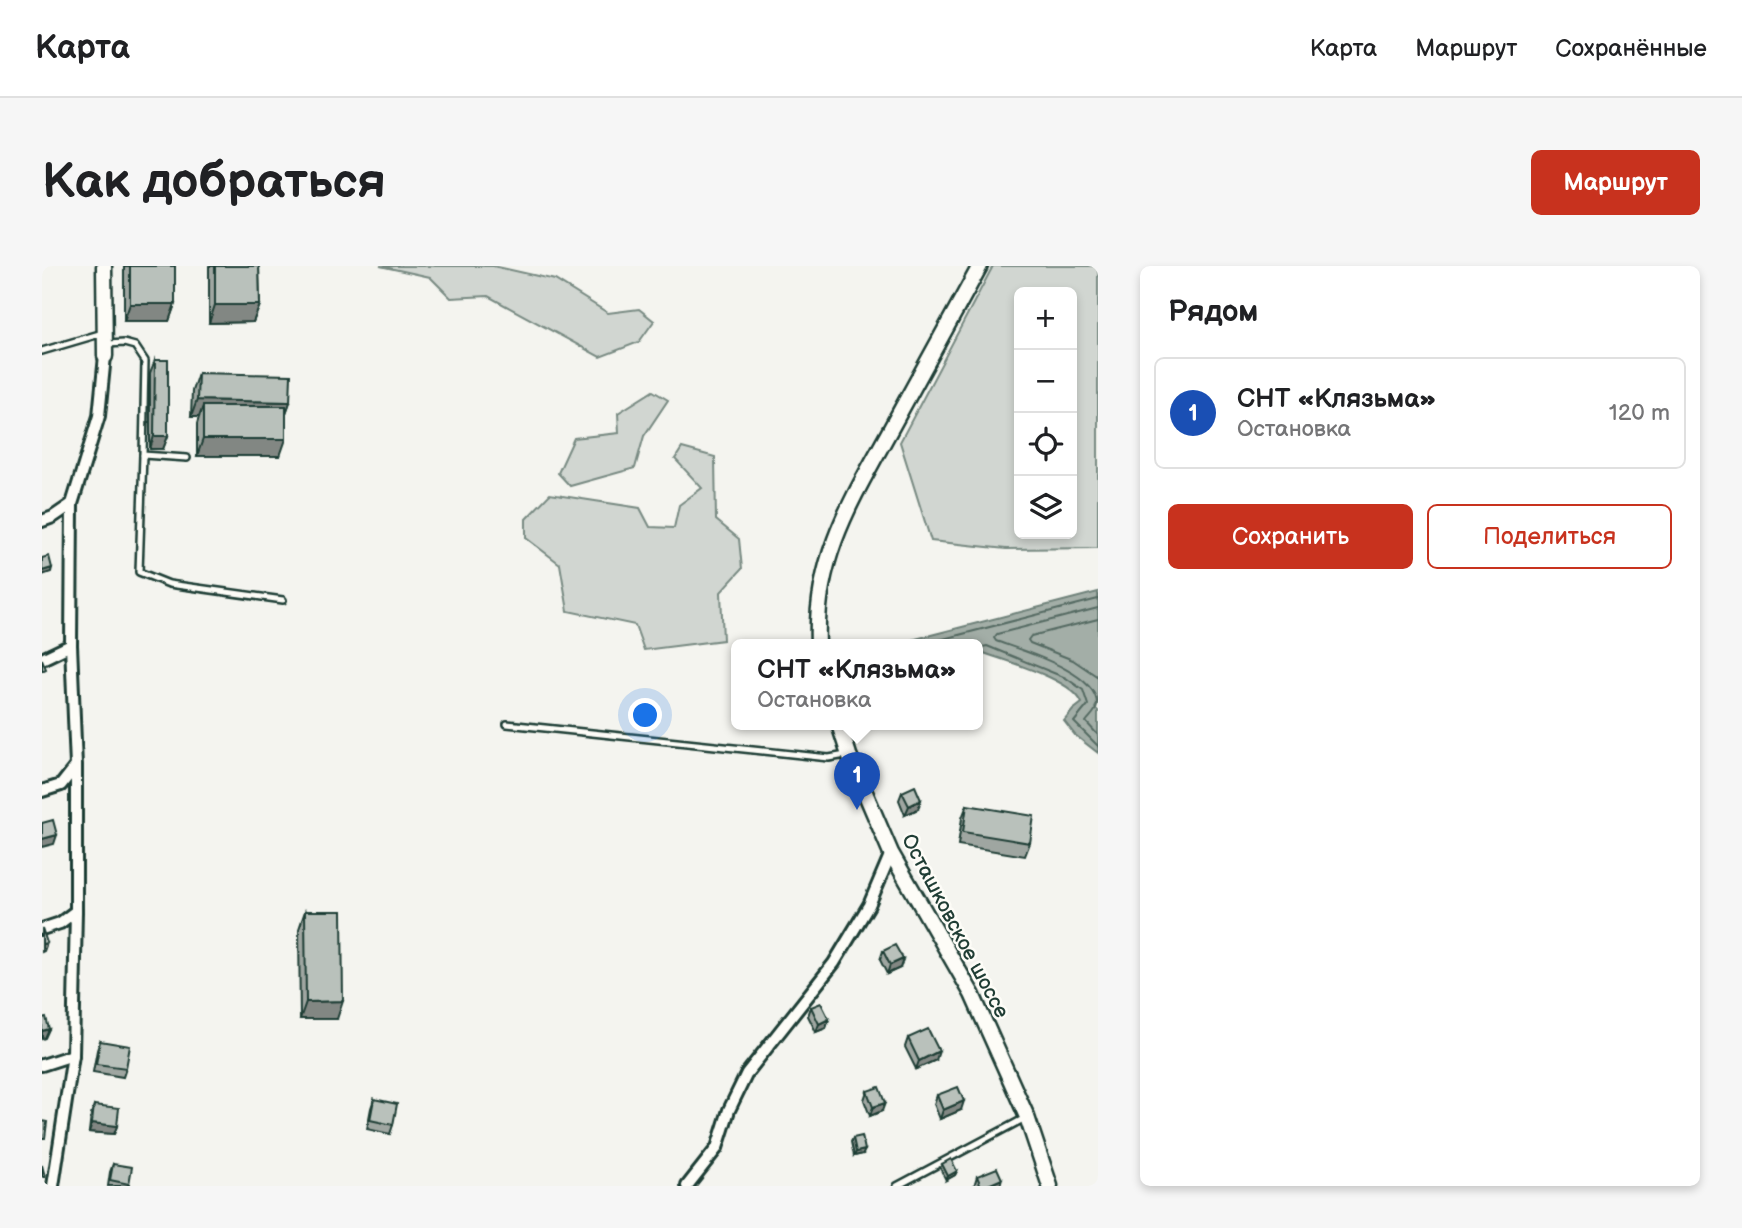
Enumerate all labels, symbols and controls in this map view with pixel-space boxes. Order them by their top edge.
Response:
text: Карта [35,28,130,68]
text: Карта [1310,34,1377,63]
text: Маршрут [1415,34,1517,63]
text: Сохранённые [1555,34,1707,63]
button: Маршрут [1531,150,1700,215]
text: Как добраться [42,153,386,212]
map controls [1014,287,1077,539]
button: + [1014,287,1077,350]
text: Рядом [1168,294,1258,330]
button: − [1014,350,1077,413]
text: СНТ «Клязьма» [1237,384,1436,415]
text: 1 [1188,399,1198,427]
text: 120 m [1609,399,1670,427]
button: locate [1014,413,1077,476]
text: Остановка [1237,415,1351,443]
button: layers [1014,476,1077,539]
button: Сохранить [1168,504,1413,569]
button: Поделиться [1427,504,1672,569]
popup [731,639,983,730]
text: СНТ «Клязьма» [757,655,957,686]
text: Остановка [757,686,871,714]
your location [628,698,662,732]
pin: 1 [834,752,880,810]
street label: Осташковское шоссе [896,830,1014,1023]

